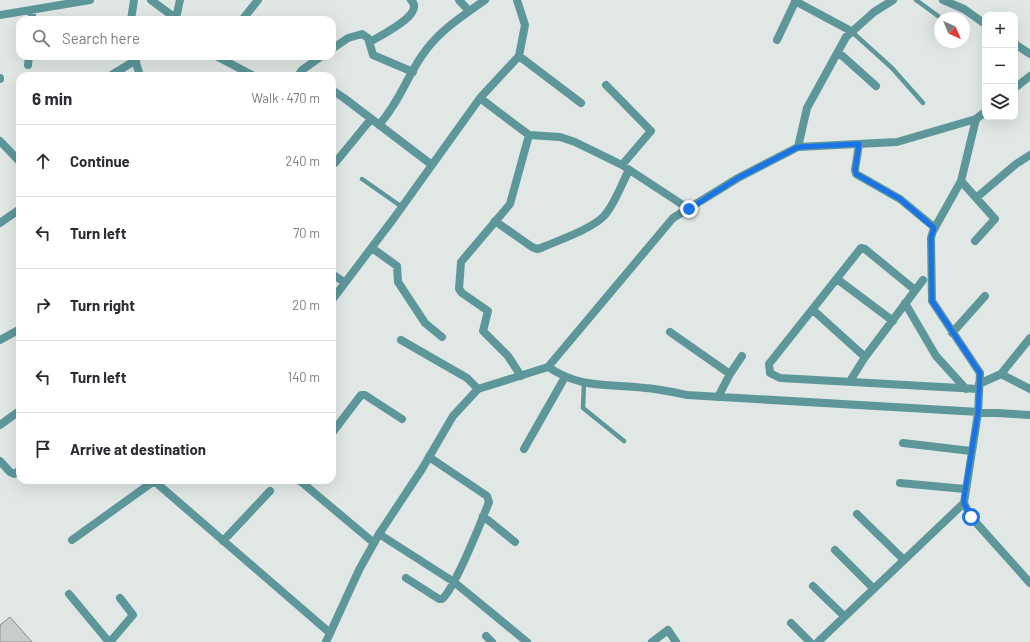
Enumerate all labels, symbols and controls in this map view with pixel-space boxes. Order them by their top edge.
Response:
north arrow [934,12,970,48]
map controls [982,12,1018,120]
button: + [982,12,1018,48]
search box [16,16,336,60]
icon: search [30,27,52,49]
text: Search here [62,29,140,47]
button: − [982,48,1018,84]
button: layers [982,84,1018,120]
text: 6 min [32,88,72,108]
text: Walk · 470 m [252,90,320,106]
icon: ahead [32,150,54,172]
text: Continue [70,152,130,170]
text: 240 m [285,153,320,169]
route end [680,200,698,218]
icon: left [32,222,54,244]
text: Turn left [70,224,126,242]
text: 70 m [293,225,320,241]
icon: right [32,294,54,316]
text: Turn right [70,296,135,314]
text: 20 m [292,297,320,313]
icon: left [32,366,54,388]
text: Turn left [70,368,126,386]
text: 140 m [288,369,320,385]
icon: arrive [32,438,54,460]
text: Arrive at destination [70,440,206,458]
route start [962,508,980,526]

